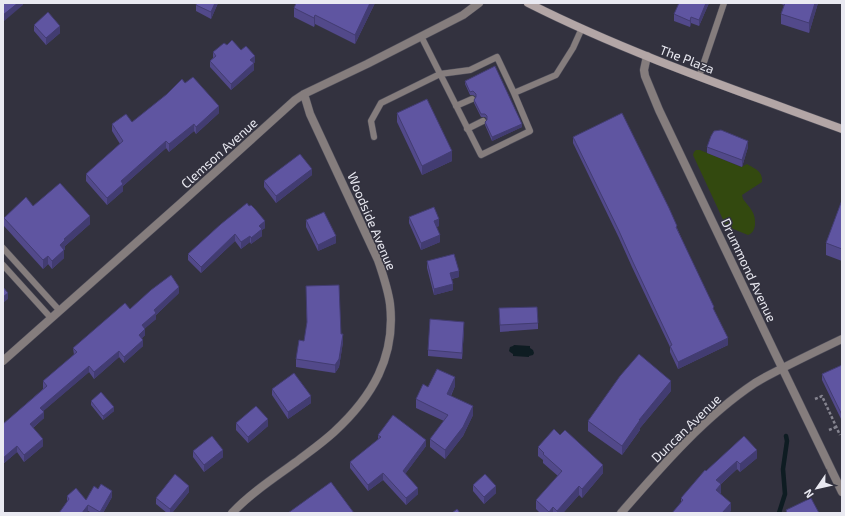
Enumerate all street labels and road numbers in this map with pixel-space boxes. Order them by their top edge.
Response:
street label: The Plaza [657,41,717,77]
street label: Clemson Avenue [177,114,261,192]
street label: Woodside Avenue [344,170,400,272]
street label: Drummond Avenue [718,216,780,324]
street label: Duncan Avenue [648,391,724,465]

